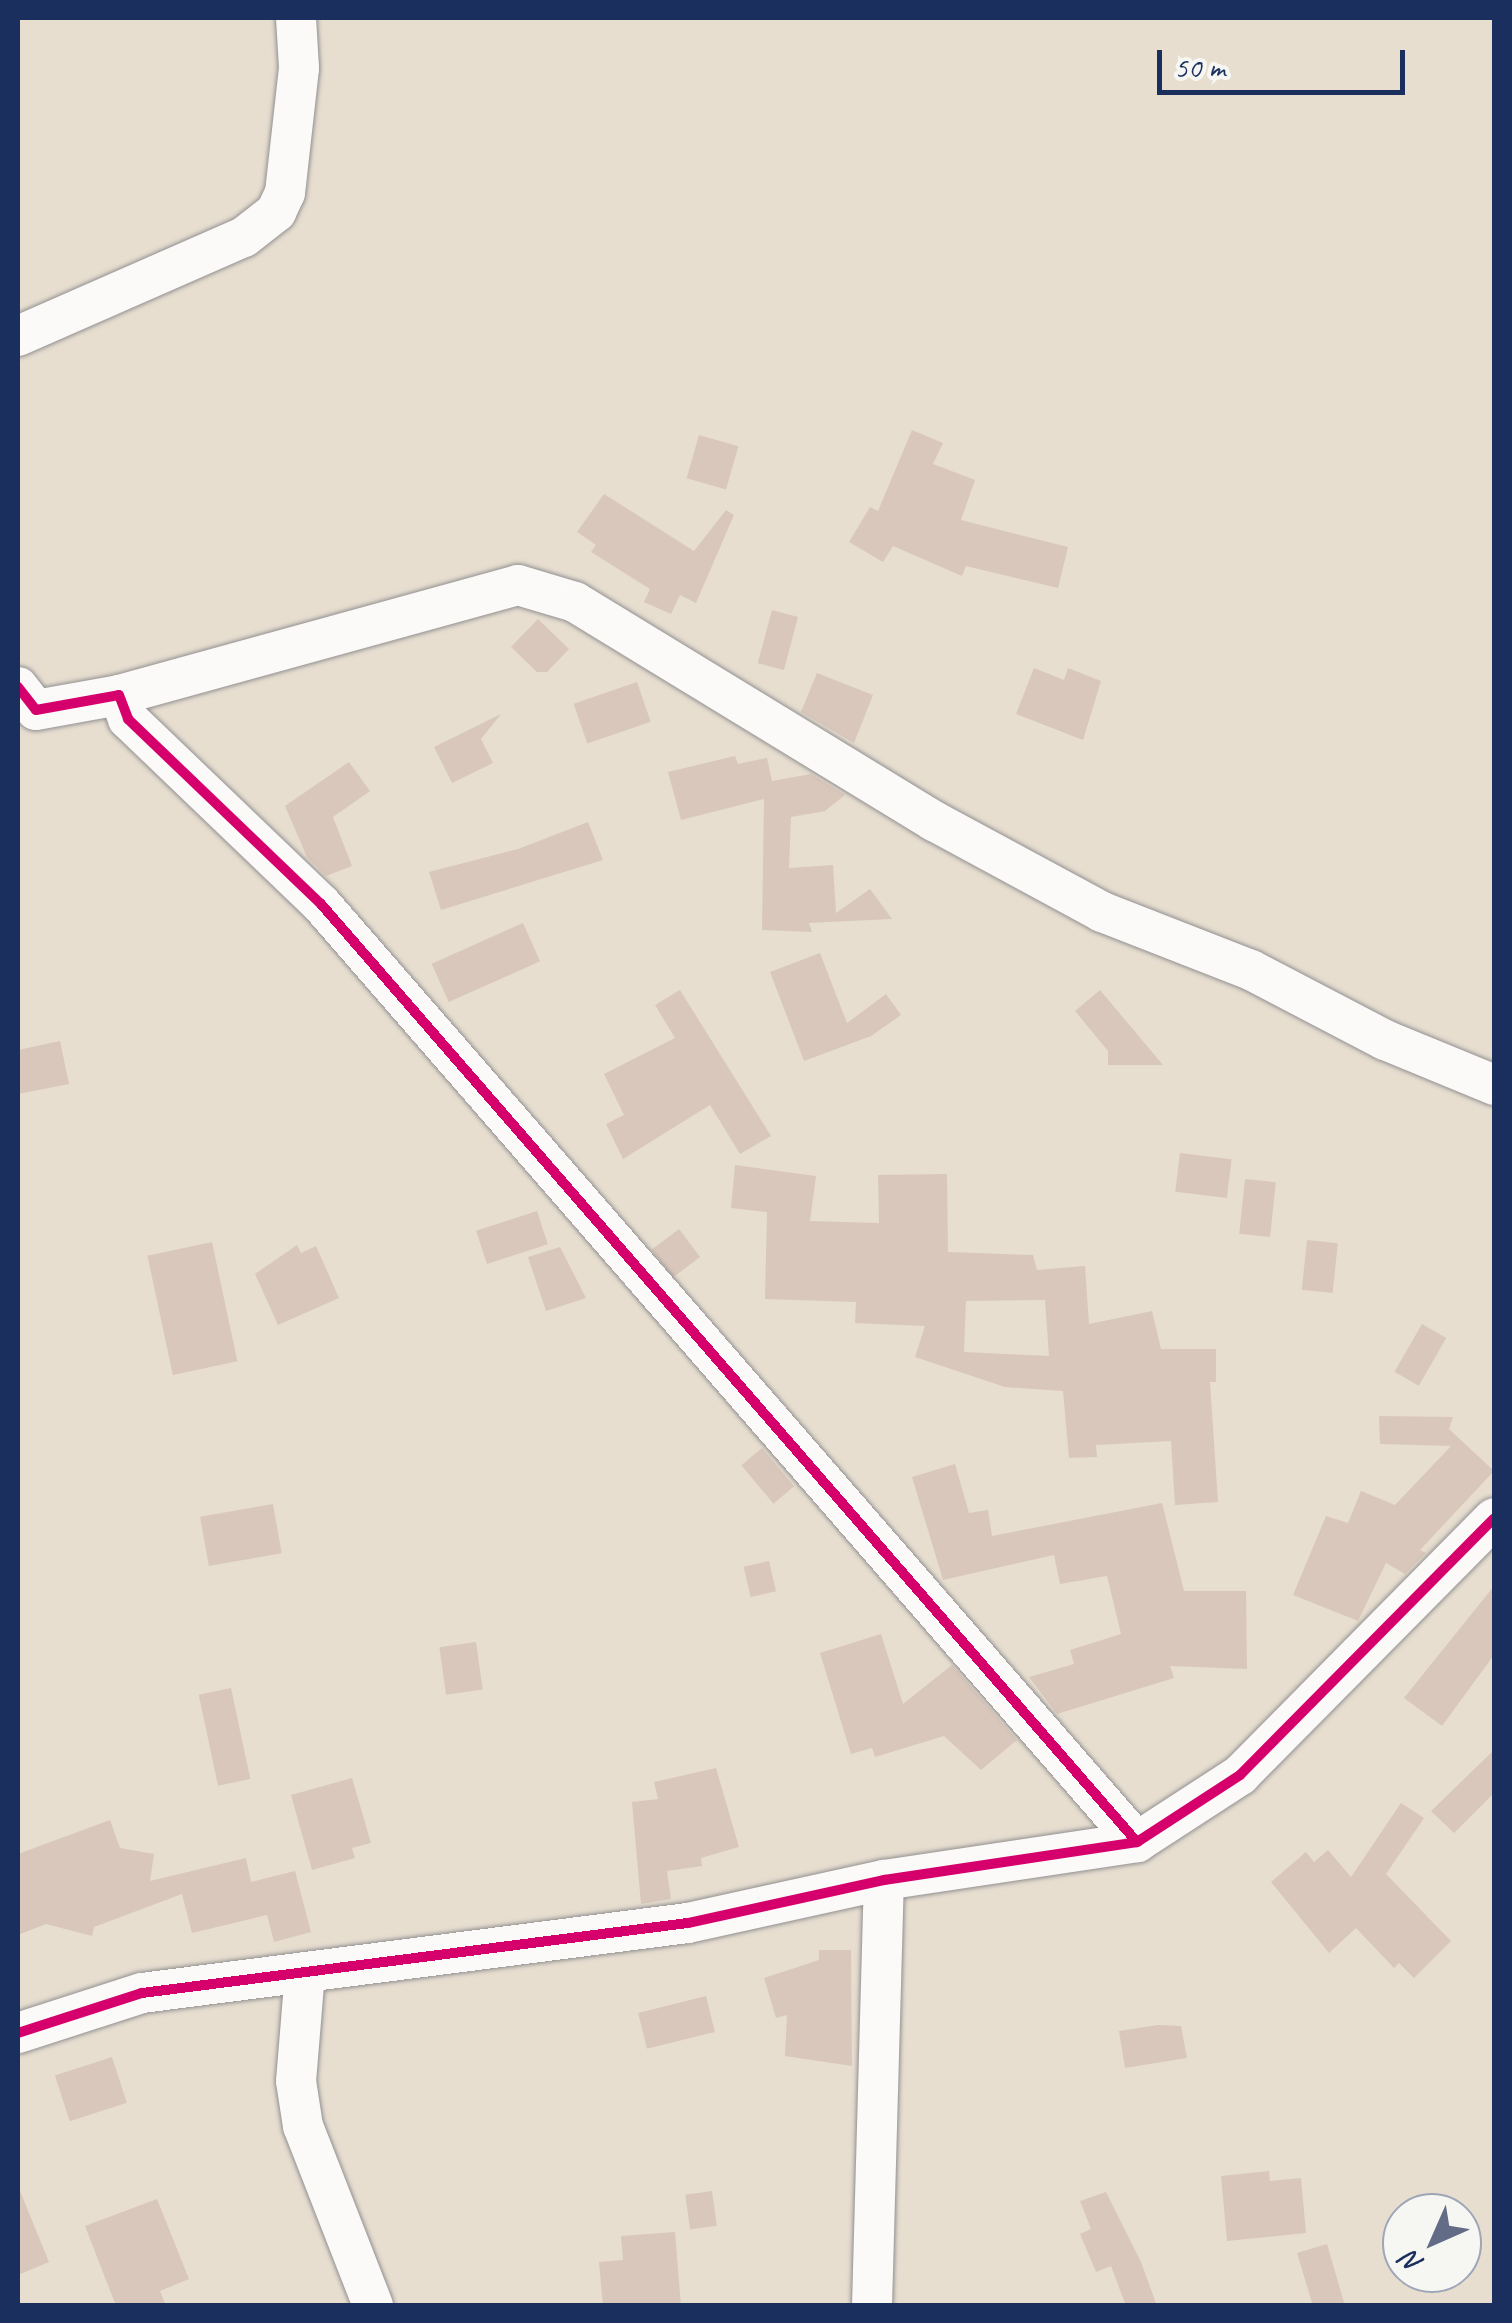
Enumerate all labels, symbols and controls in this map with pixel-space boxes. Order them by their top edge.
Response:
scale bar [1162,30,1410,92]
text: 50 m [1174,48,1225,86]
north arrow [1382,2193,1482,2293]
text: N [1393,2245,1430,2282]

